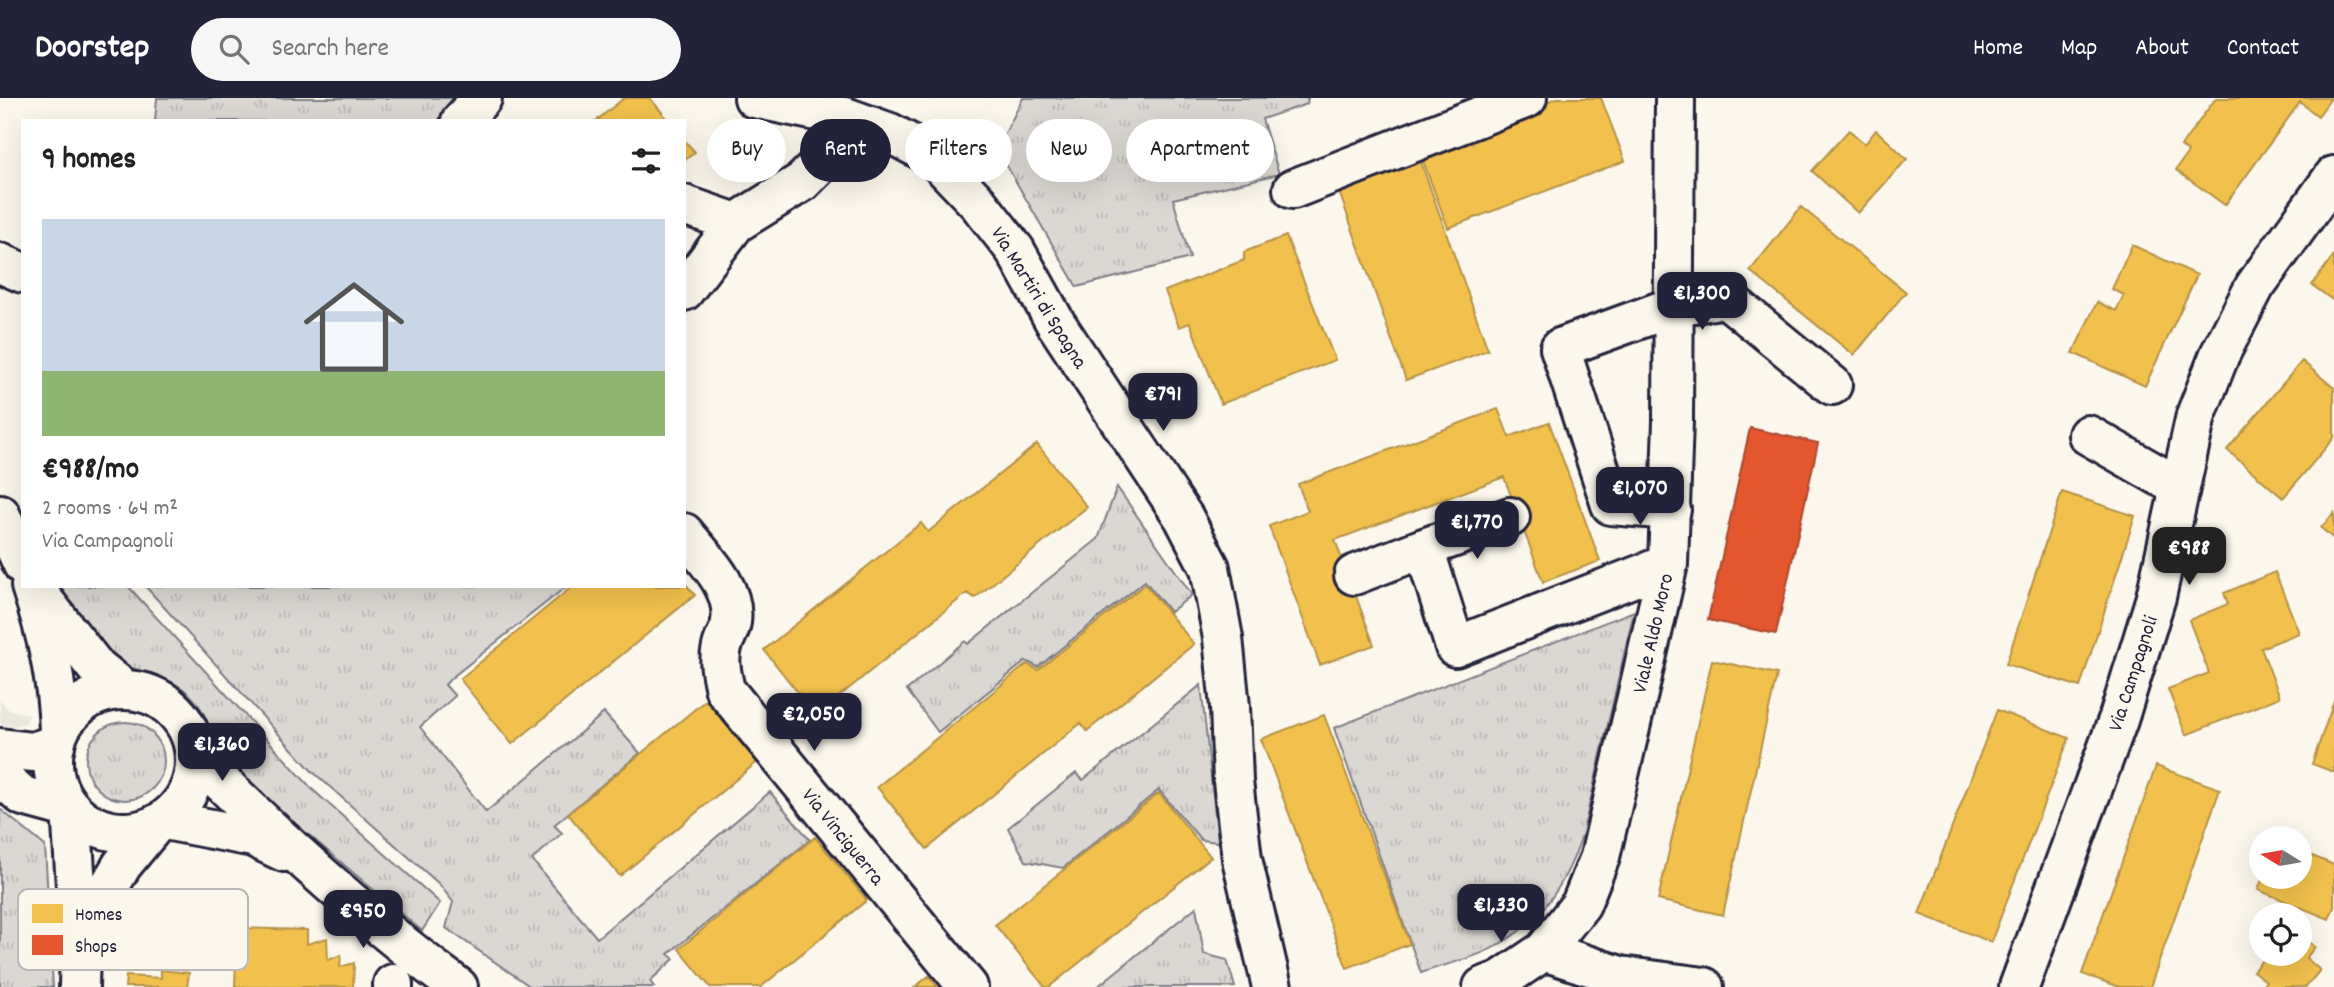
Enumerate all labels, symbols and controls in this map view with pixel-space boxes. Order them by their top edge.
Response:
search box [191,18,681,81]
text: Doorstep [35,26,149,73]
icon: search [215,30,253,68]
text: Search here [271,31,389,68]
text: Home [1973,32,2023,66]
text: Map [2061,32,2097,66]
text: About [2135,32,2189,66]
text: Contact [2227,32,2299,66]
chip: Buy [707,119,786,182]
chip: Rent [800,119,891,182]
chip: Filters [905,119,1012,182]
chip: New [1026,119,1112,182]
chip: Apartment [1126,119,1274,182]
text: 9 homes [42,140,136,183]
icon: filters [627,142,665,180]
street label: Via Martiri di Spagna [982,222,1094,376]
icon: home [291,264,417,390]
pin: €1,300 [1645,272,1759,332]
text: €1,300 [1673,278,1731,311]
pin: €791 [1122,374,1204,433]
text: €791 [1144,379,1182,412]
text: €988/mo [42,450,139,493]
pin: €1,070 [1583,468,1697,527]
text: €1,070 [1612,473,1668,506]
text: 2 rooms · 64 m² [42,493,178,526]
pin: €1,770 [1420,502,1534,561]
text: €1,770 [1451,507,1503,540]
text: Via Campagnoli [42,526,173,559]
pin: €988 [2148,528,2230,587]
text: €988 [2168,533,2210,566]
street label: Viale Aldo Moro [1627,571,1683,697]
street label: Via Campagnoli [2102,612,2168,736]
pin: €2,050 [757,694,871,753]
text: €2,050 [783,699,845,732]
pin: €1,360 [165,724,279,783]
text: €1,360 [194,729,250,762]
street label: Via Vinciguerra [793,783,891,894]
north arrow [2249,826,2312,889]
map controls [2249,826,2312,966]
pin: €1,330 [1444,884,1558,944]
legend [18,889,248,970]
pin: €950 [322,890,404,950]
text: €1,330 [1473,890,1529,923]
text: €950 [340,896,386,929]
text: Homes [75,903,123,930]
button: locate [2249,903,2312,966]
text: Shops [75,935,117,962]

